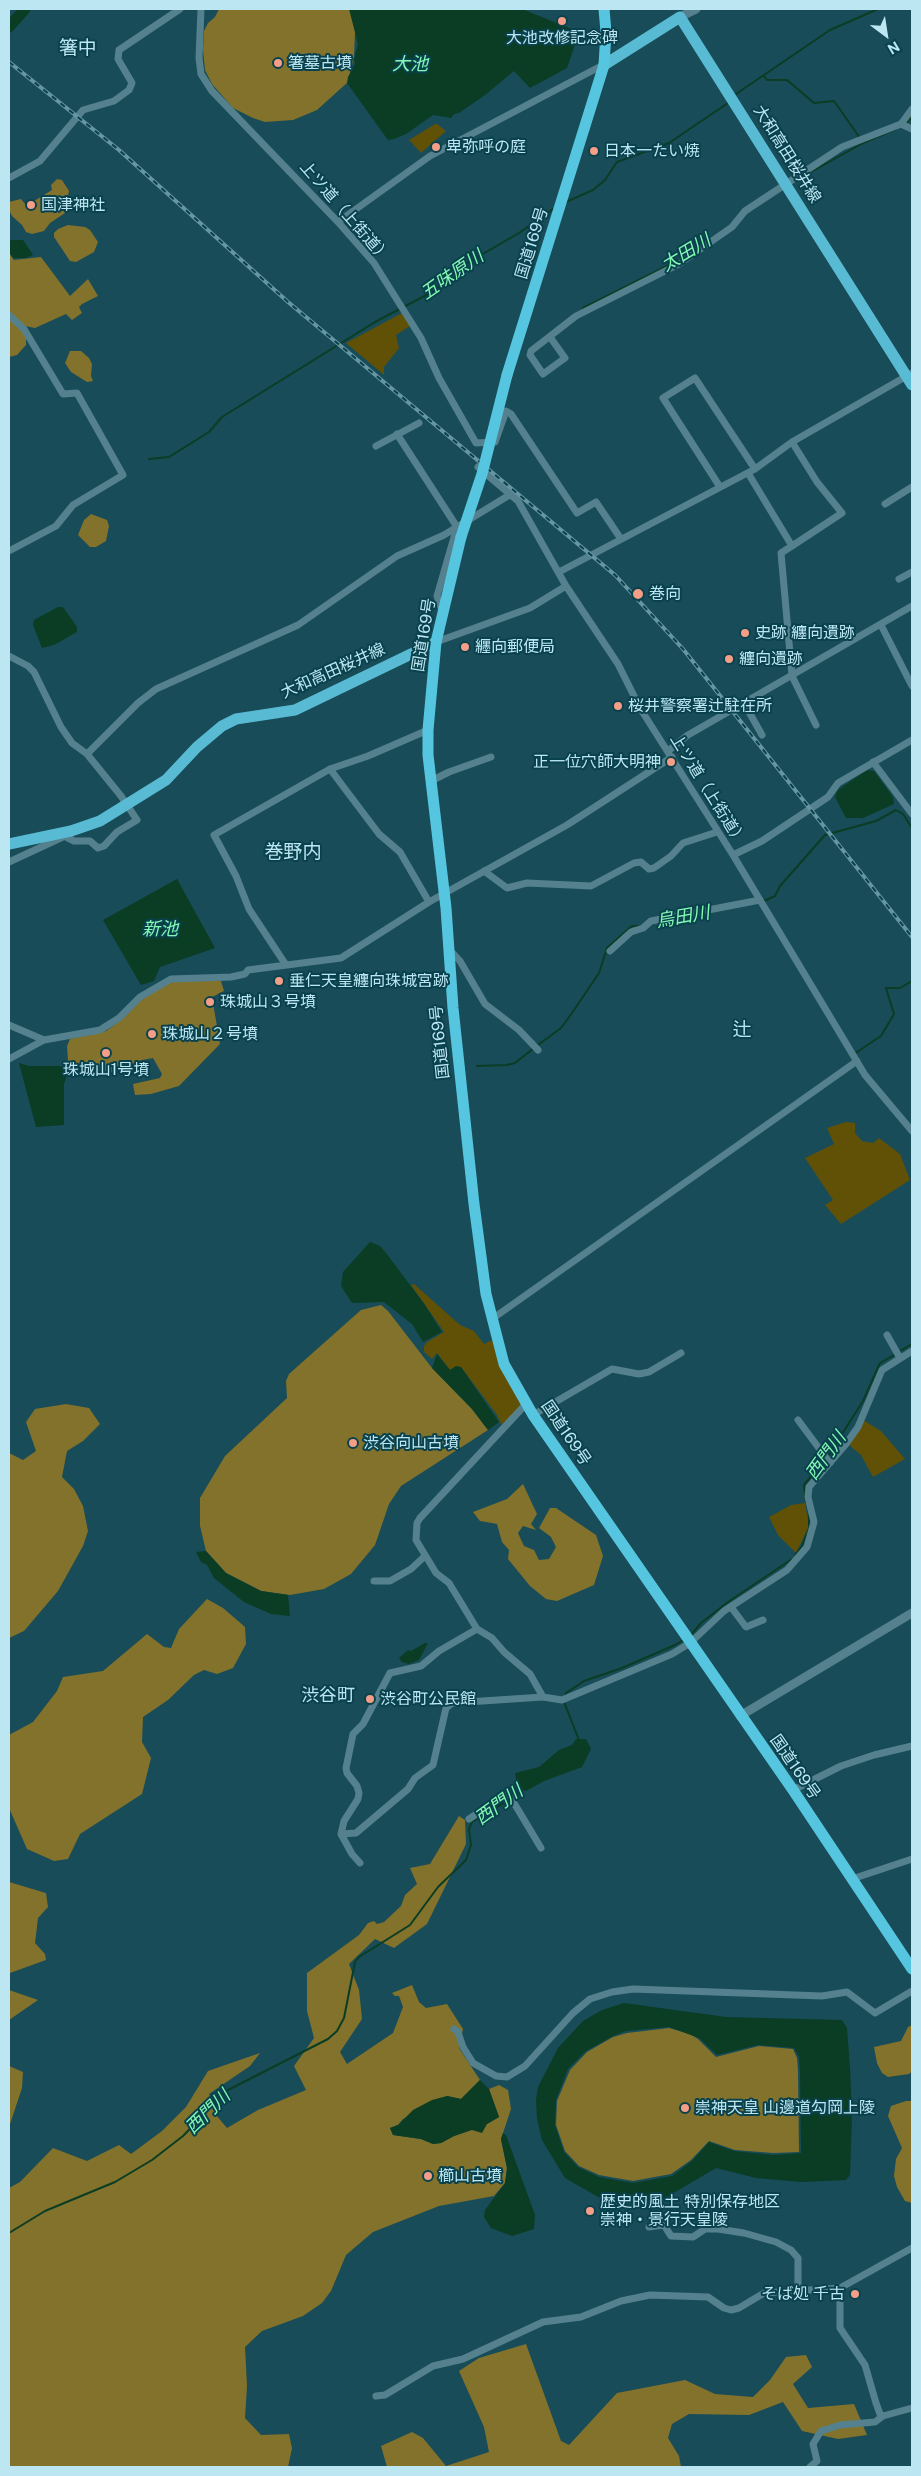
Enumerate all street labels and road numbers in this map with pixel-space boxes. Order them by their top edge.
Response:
street label: 大和高田桜井線 [749,101,825,207]
street label: 上ツ道（上街道） [296,157,394,267]
street label: 国道169号 [512,205,552,281]
street label: 国道169号 [409,597,439,673]
street label: 大和高田桜井線 [278,639,388,703]
street label: 上ツ道（上街道） [666,731,750,849]
street label: 国道169号 [427,1004,453,1080]
street label: 国道169号 [537,1397,595,1469]
street label: 国道169号 [766,1731,824,1803]

